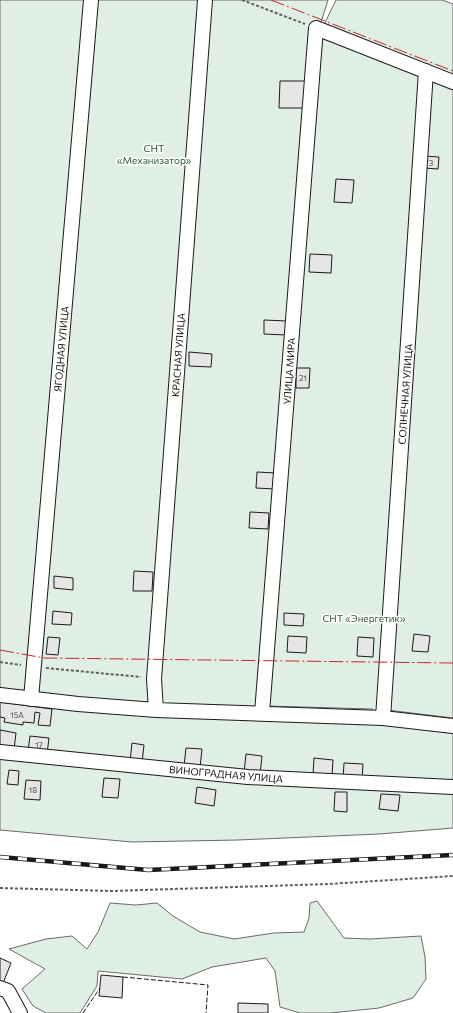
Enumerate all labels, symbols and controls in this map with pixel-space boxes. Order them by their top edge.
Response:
park label: СНТ «Механизатор» [117,142,191,166]
house number: 3 [429,158,434,168]
street label: ЯГОДНАЯ УЛИЦА [51,305,71,393]
street label: КРАСНАЯ УЛИЦА [169,312,187,397]
street label: УЛИЦА МИРА [281,337,297,405]
street label: СОЛНЕЧНАЯ УЛИЦА [395,343,415,445]
house number: 21 [299,373,307,383]
park label: СНТ «Энергетик» [322,612,406,624]
house number: 15А [10,710,24,720]
house number: 17 [35,740,43,750]
street label: ВИНОГРАДНАЯ УЛИЦА [169,763,284,785]
house number: 18 [29,785,37,795]

